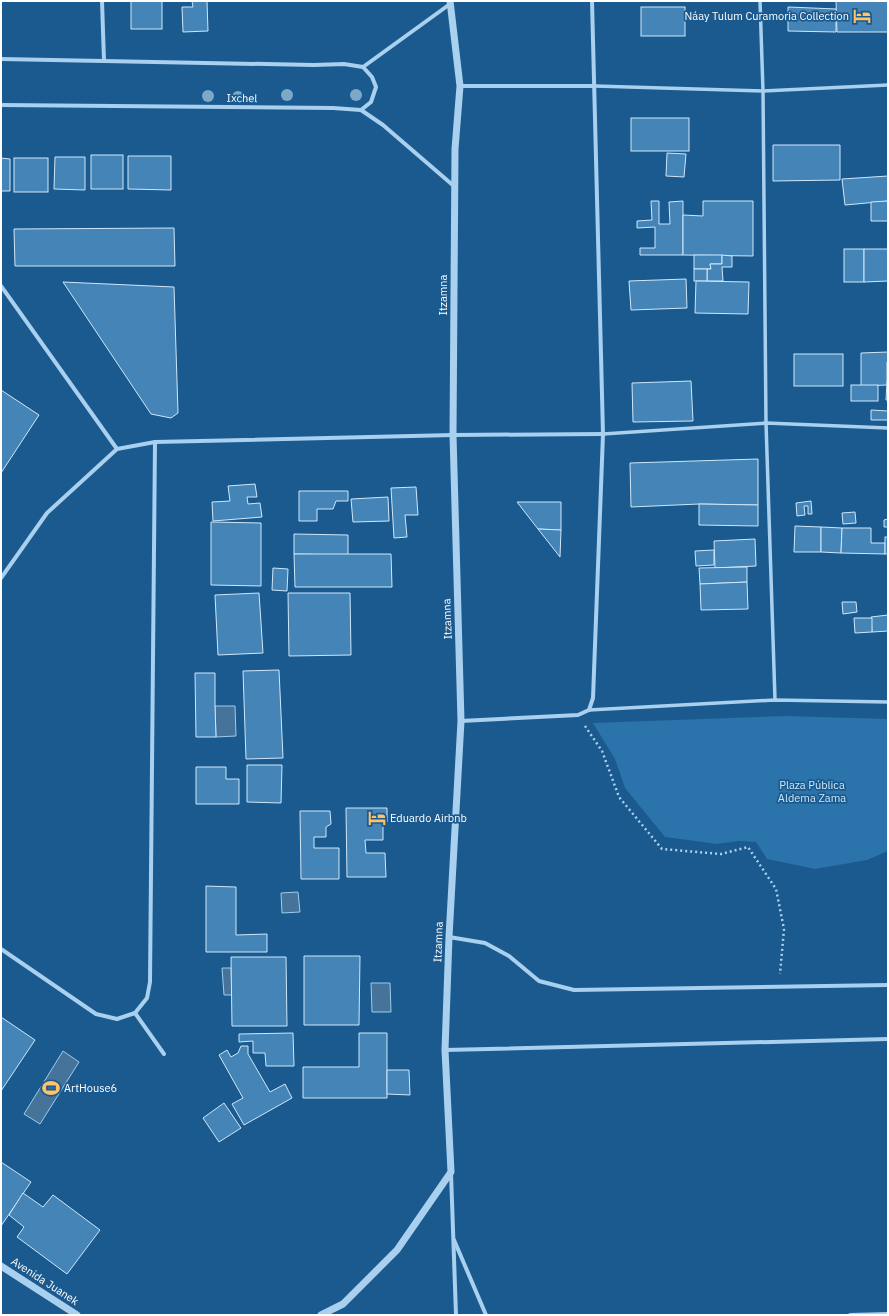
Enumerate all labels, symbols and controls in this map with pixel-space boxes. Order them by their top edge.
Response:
hotel icon: Náay Tulum Curamoria Collection [852,6,872,26]
place label: Náay Tulum Curamoria Collection [685,9,849,23]
street label: Ixchel [227,91,257,105]
street label: Itzamna [436,274,450,315]
street label: Itzamna [439,598,455,640]
park label: Plaza Pública Aldema Zama [778,778,846,805]
hotel icon: Eduardo Airbnb [367,808,387,828]
place label: Eduardo Airbnb [390,811,467,825]
street label: Itzamna [430,921,446,963]
sports icon: ArtHouse6 [41,1078,61,1098]
place label: ArtHouse6 [64,1081,117,1095]
street label: Avenida Juanek [9,1254,82,1308]

